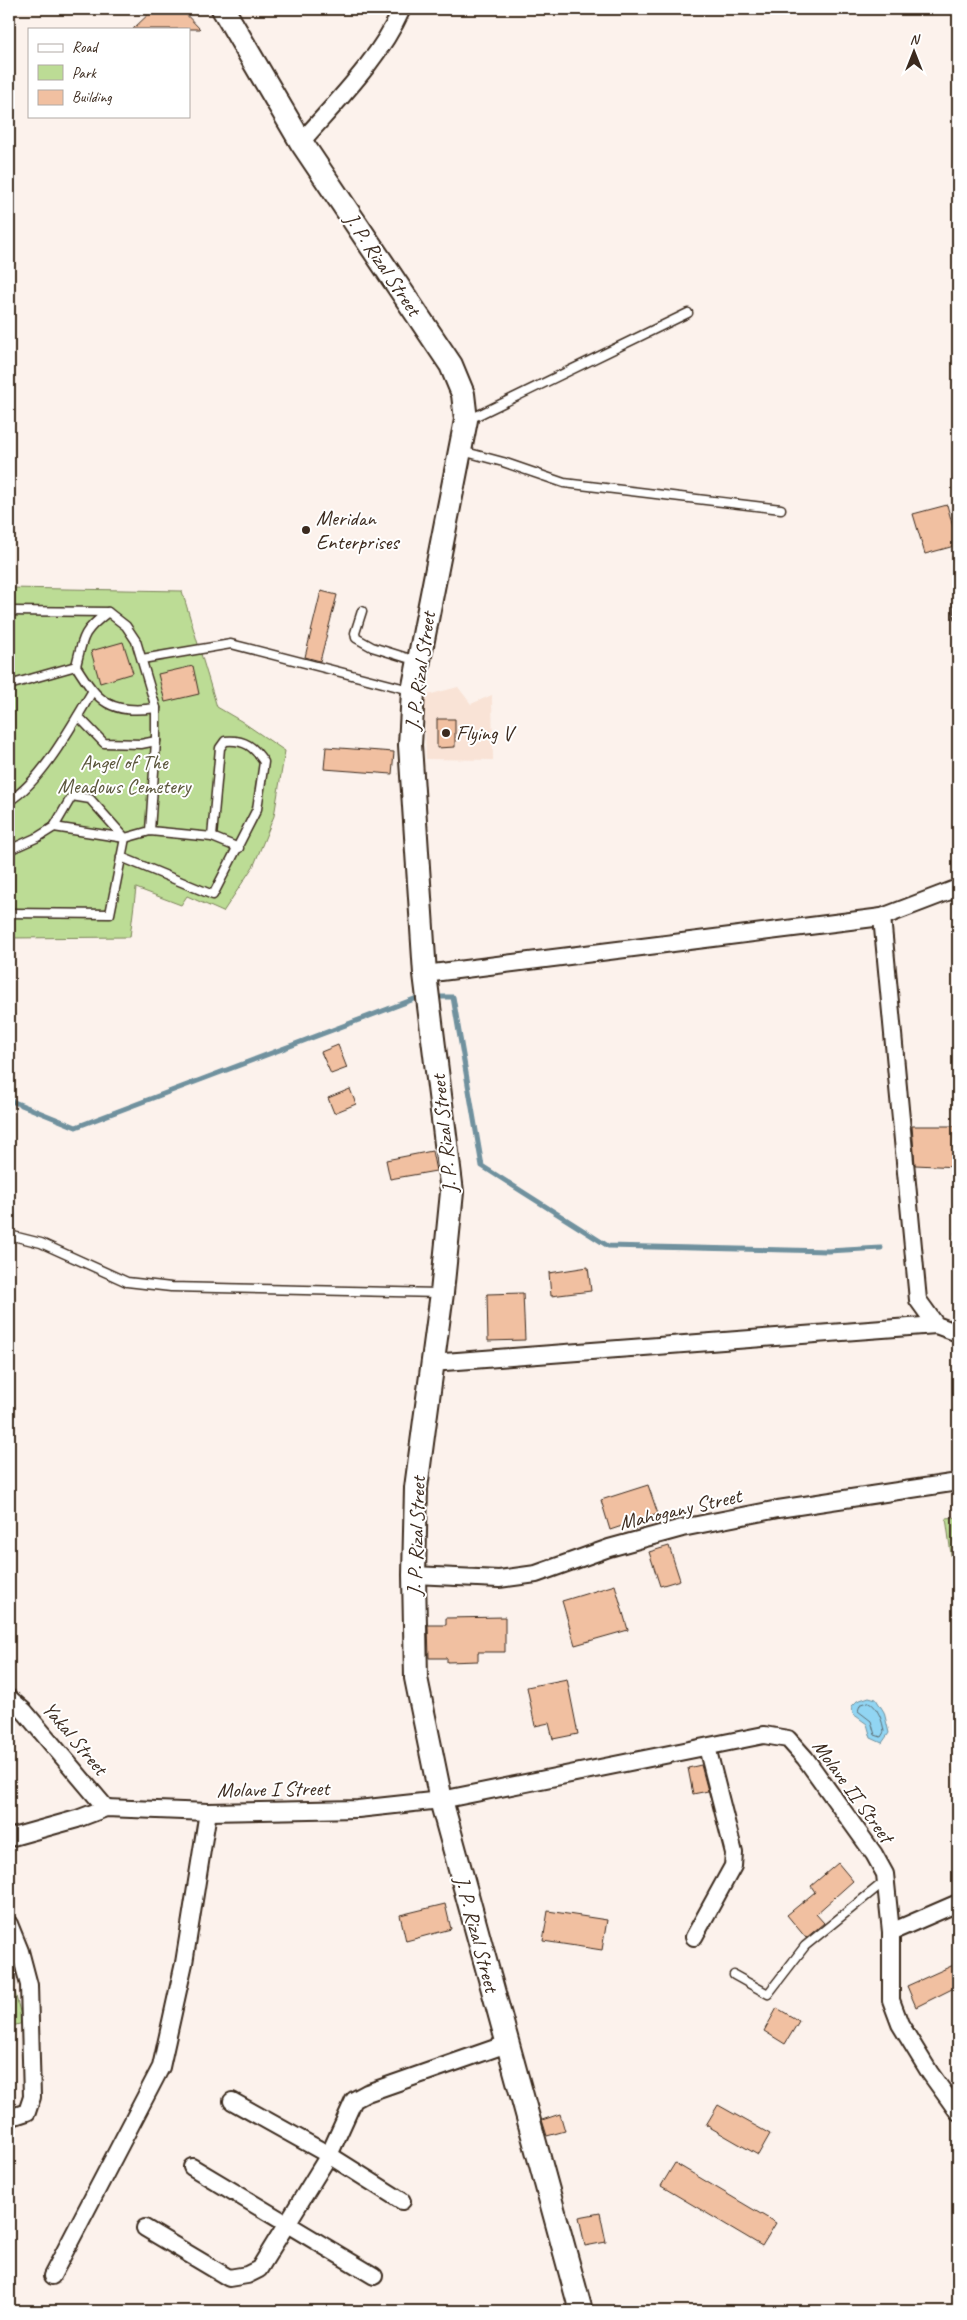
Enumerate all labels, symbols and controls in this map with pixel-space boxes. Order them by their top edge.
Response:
legend [28,28,190,118]
north arrow [890,28,940,78]
text: N [910,31,921,48]
text: Road [72,38,99,57]
text: Park [72,64,97,83]
text: Building [72,88,112,107]
street label: J. P. Rizal Street [338,207,428,322]
place label: Meridan Enterprises [316,505,400,555]
marker: Meridan Enterprises [300,524,312,536]
street label: J. P. Rizal Street [399,608,441,733]
place label: Flying V [456,720,517,746]
marker: Flying V [440,727,452,739]
park label: Angel of The Meadows Cemetery [58,749,192,799]
street label: J. P. Rizal Street [425,1072,463,1195]
street label: J. P. Rizal Street [401,1474,431,1597]
street label: Mahogany Street [616,1482,746,1536]
street label: Yakal Street [37,1696,115,1782]
street label: Molave II Street [807,1734,901,1850]
street label: Molave I Street [217,1775,331,1803]
street label: J. P. Rizal Street [449,1872,505,1997]

